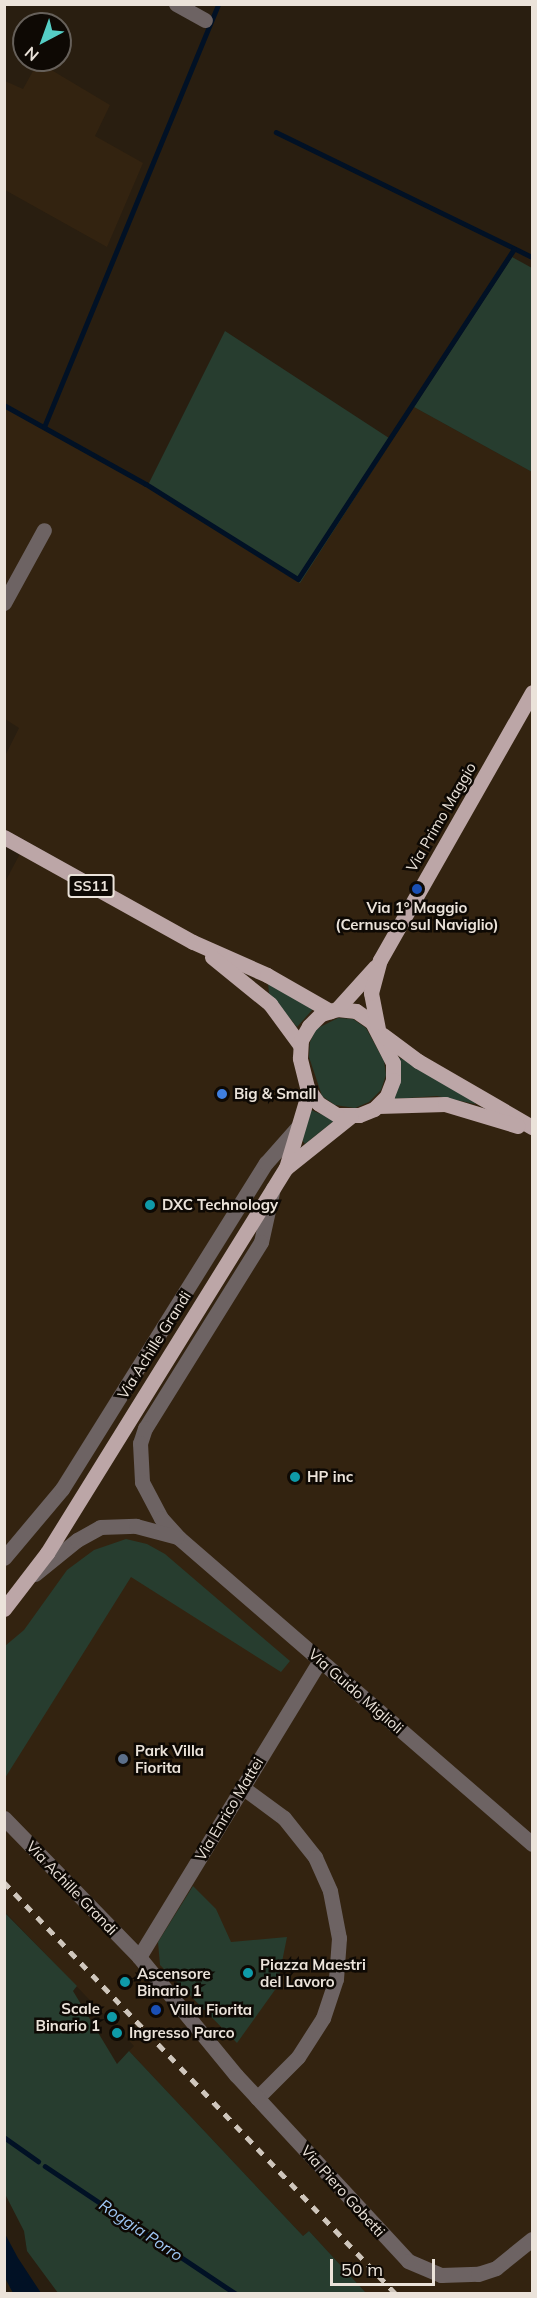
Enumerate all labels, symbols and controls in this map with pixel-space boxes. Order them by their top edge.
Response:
north arrow [12,12,72,72]
text: N [20,43,43,66]
street label: Via Primo Maggio [402,759,480,875]
road number: SS11 [67,875,115,897]
marker: Via 1° Maggio (Cernusco sul Naviglio) [410,882,424,896]
place label: Via 1° Maggio (Cernusco sul Naviglio) [335,898,499,933]
place label: Big & Small [234,1085,316,1103]
marker: Big & Small [215,1087,229,1101]
place label: DXC Technology [162,1196,278,1214]
marker: DXC Technology [143,1198,157,1212]
street label: Via Achille Grandi [114,1288,194,1402]
place label: HP inc [307,1468,353,1486]
marker: HP inc [288,1470,302,1484]
street label: Via Guido Miglioli [305,1645,407,1737]
place label: Park Villa Fiorita [135,1741,204,1776]
marker: Park Villa Fiorita [116,1752,130,1766]
street label: Via Enrico Mattei [191,1754,267,1864]
street label: Via Achille Grandi [23,1837,121,1939]
place label: Piazza Maestri del Lavoro [260,1955,366,1990]
place label: Ascensore Binario 1 [137,1964,211,1999]
marker: Piazza Maestri del Lavoro [241,1966,255,1980]
marker: Ascensore Binario 1 [118,1975,132,1989]
place label: Scale Binario 1 [36,1999,100,2034]
marker: Villa Fiorita [147,2001,165,2019]
place label: Villa Fiorita [170,2001,252,2019]
marker: Scale Binario 1 [105,2010,119,2024]
place label: Ingresso Parco [129,2024,235,2042]
marker: Ingresso Parco [110,2026,124,2040]
street label: Via Piero Gobetti [297,2142,389,2240]
water label: Roggia Porro [96,2195,186,2265]
scale bar [333,2247,438,2285]
text: 50 m [341,2258,383,2281]

